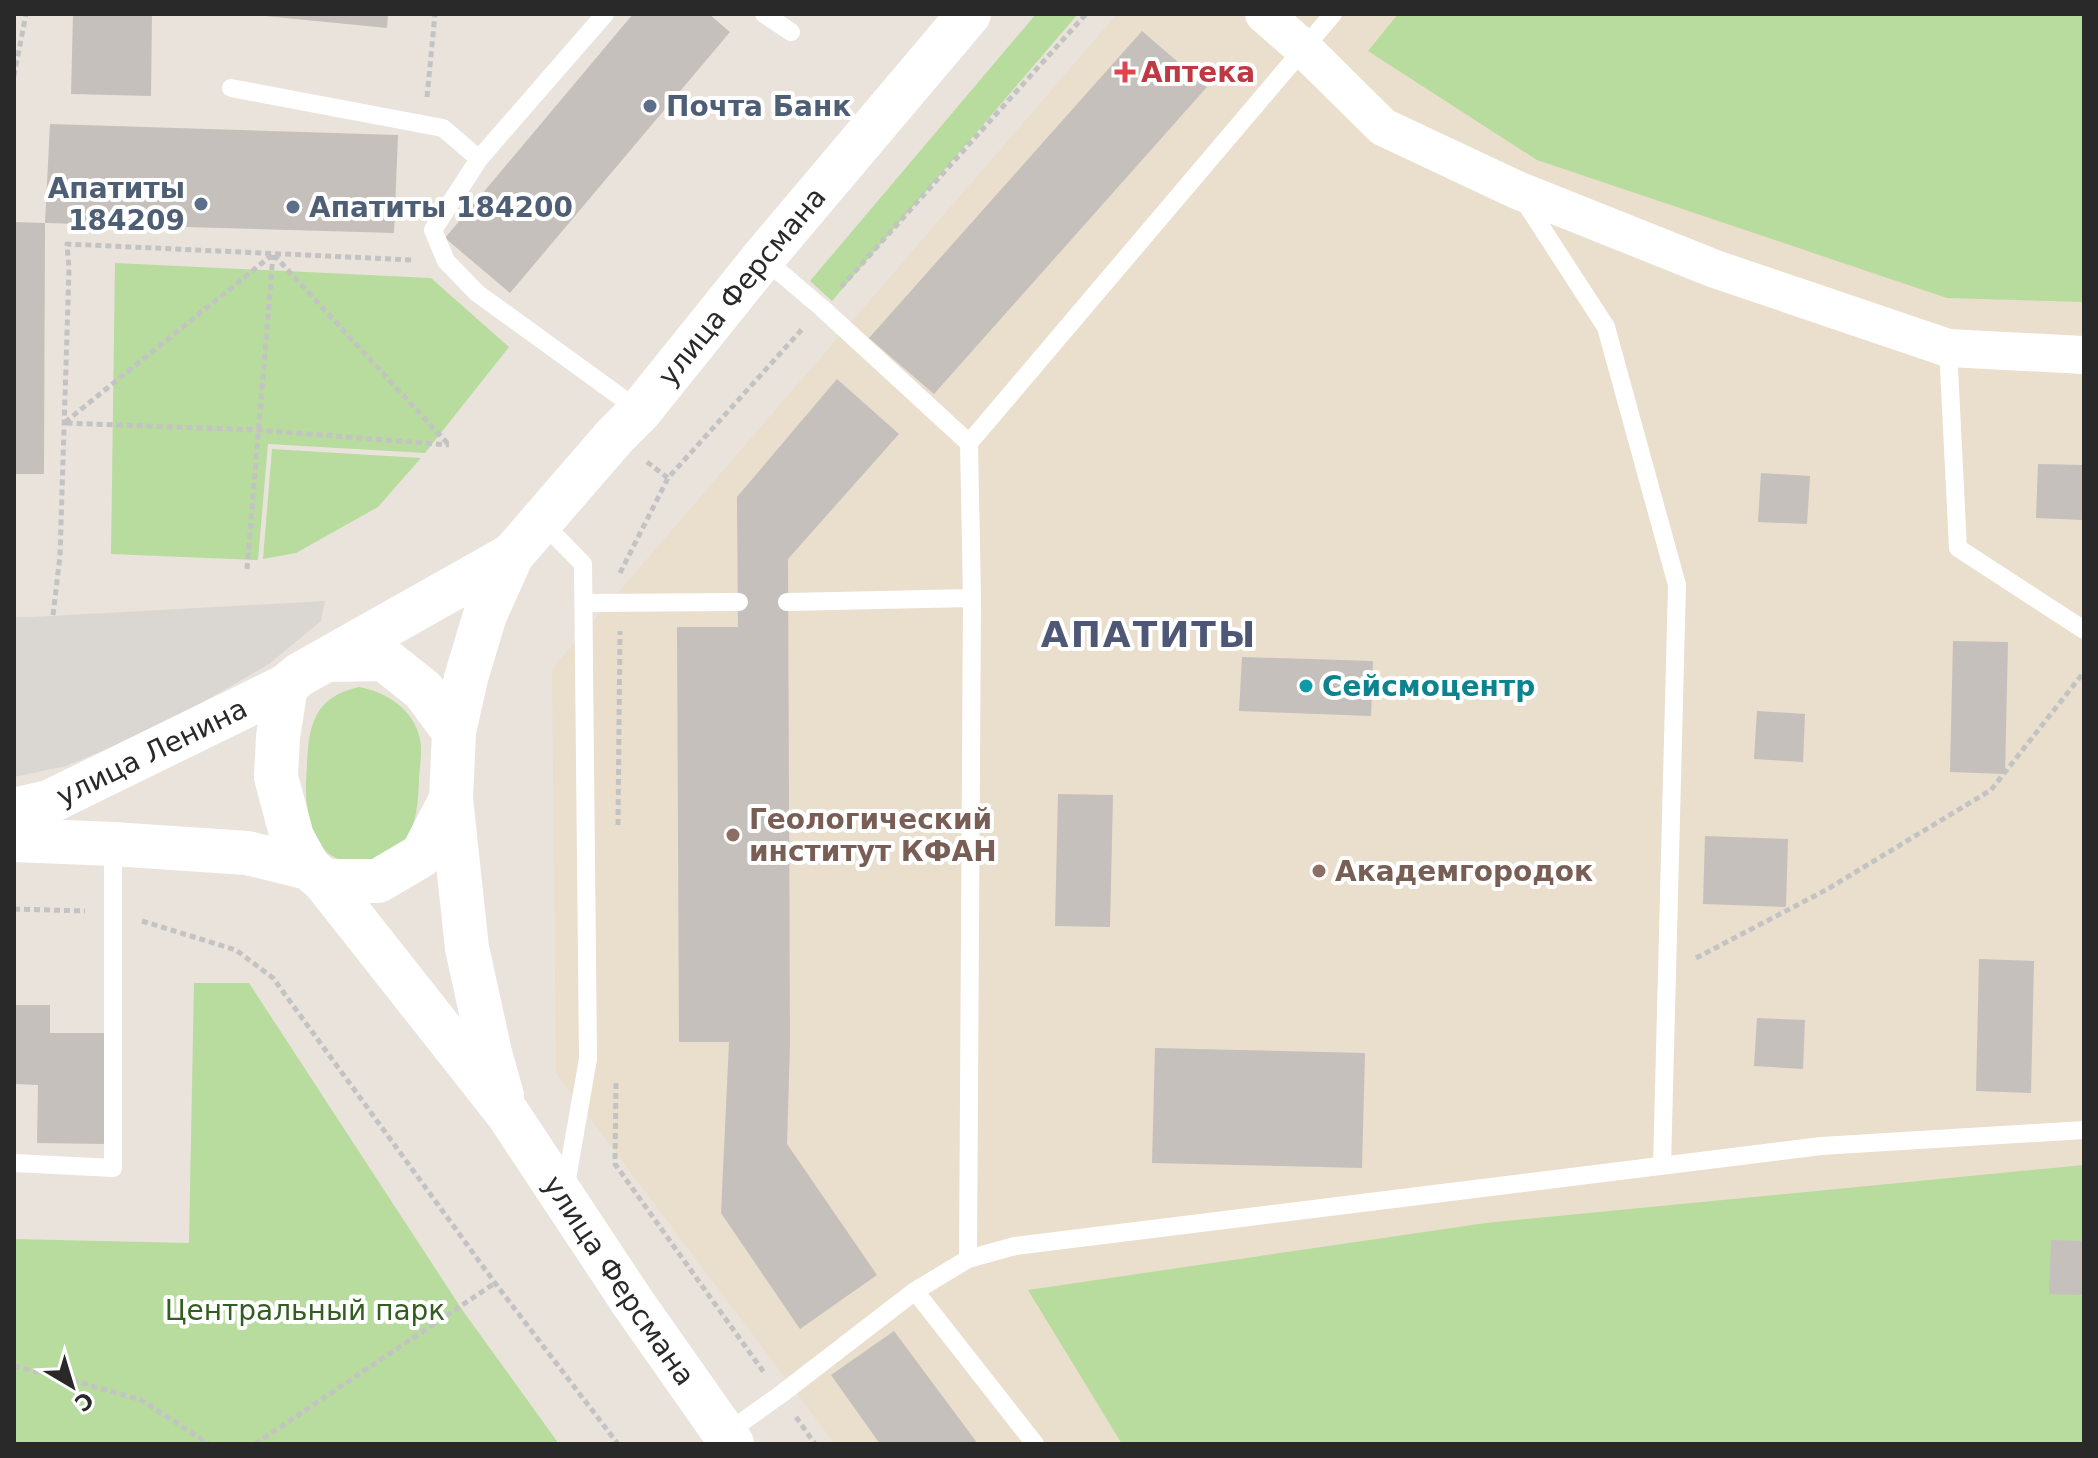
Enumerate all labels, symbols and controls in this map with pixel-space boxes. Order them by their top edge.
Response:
place label: Аптека [1141,56,1255,89]
marker: Аптека [1116,63,1134,81]
place label: Почта Банк [666,90,851,123]
marker: Почта Банк [641,97,659,115]
place label: Апатиты 184209 [48,172,185,237]
street label: улица Ферсмана [651,180,832,392]
place label: Апатиты 184200 [309,191,573,224]
marker: Апатиты 184209 [192,195,210,213]
marker: Апатиты 184200 [284,198,302,216]
district label: АПАТИТЫ [1041,614,1257,655]
place label: Сейсмоцентр [1322,670,1535,703]
marker: Сейсмоцентр [1297,677,1315,695]
street label: улица Ленина [51,691,252,812]
place label: Геологический институт КФАН [749,803,997,868]
marker: Геологический институт КФАН [724,826,742,844]
place label: Академгородок [1335,855,1593,888]
marker: Академгородок [1310,862,1328,880]
street label: улица Ферсмана [537,1169,702,1392]
park label: Центральный парк [165,1294,445,1327]
north arrow [32,1346,112,1426]
text: С [70,1387,98,1416]

